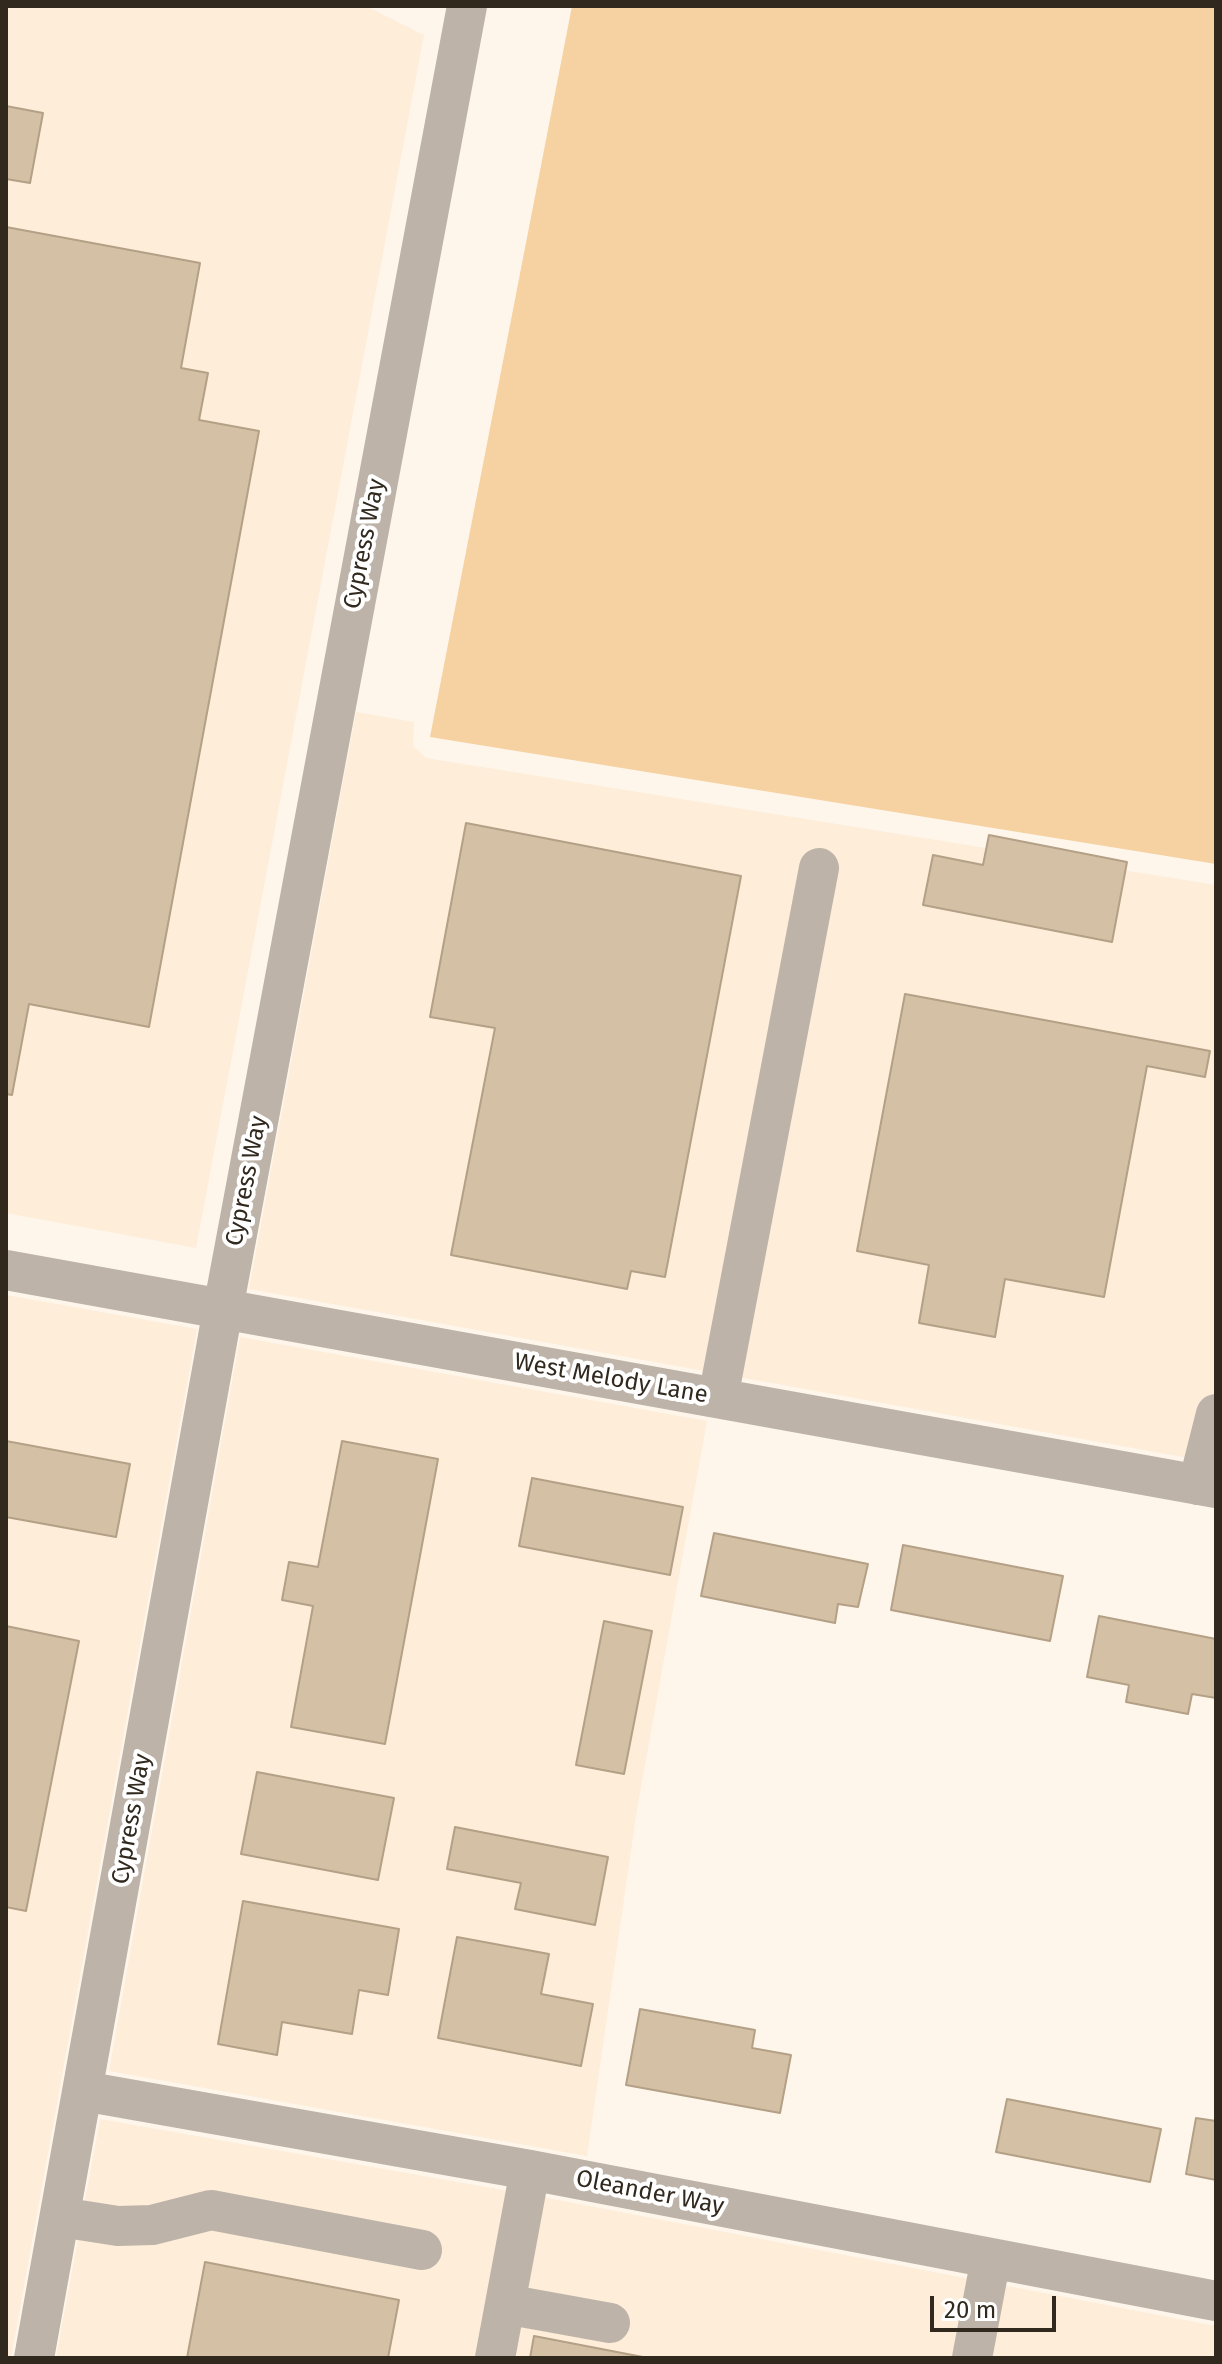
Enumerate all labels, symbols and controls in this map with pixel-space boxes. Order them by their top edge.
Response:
street label: Cypress Way [338,476,392,612]
street label: Cypress Way [220,1113,274,1249]
street label: West Melody Lane [512,1348,710,1410]
street label: Cypress Way [106,1751,158,1887]
street label: Oleander Way [574,2165,726,2221]
scale bar [934,2280,1060,2330]
text: 20 m [944,2296,996,2324]

